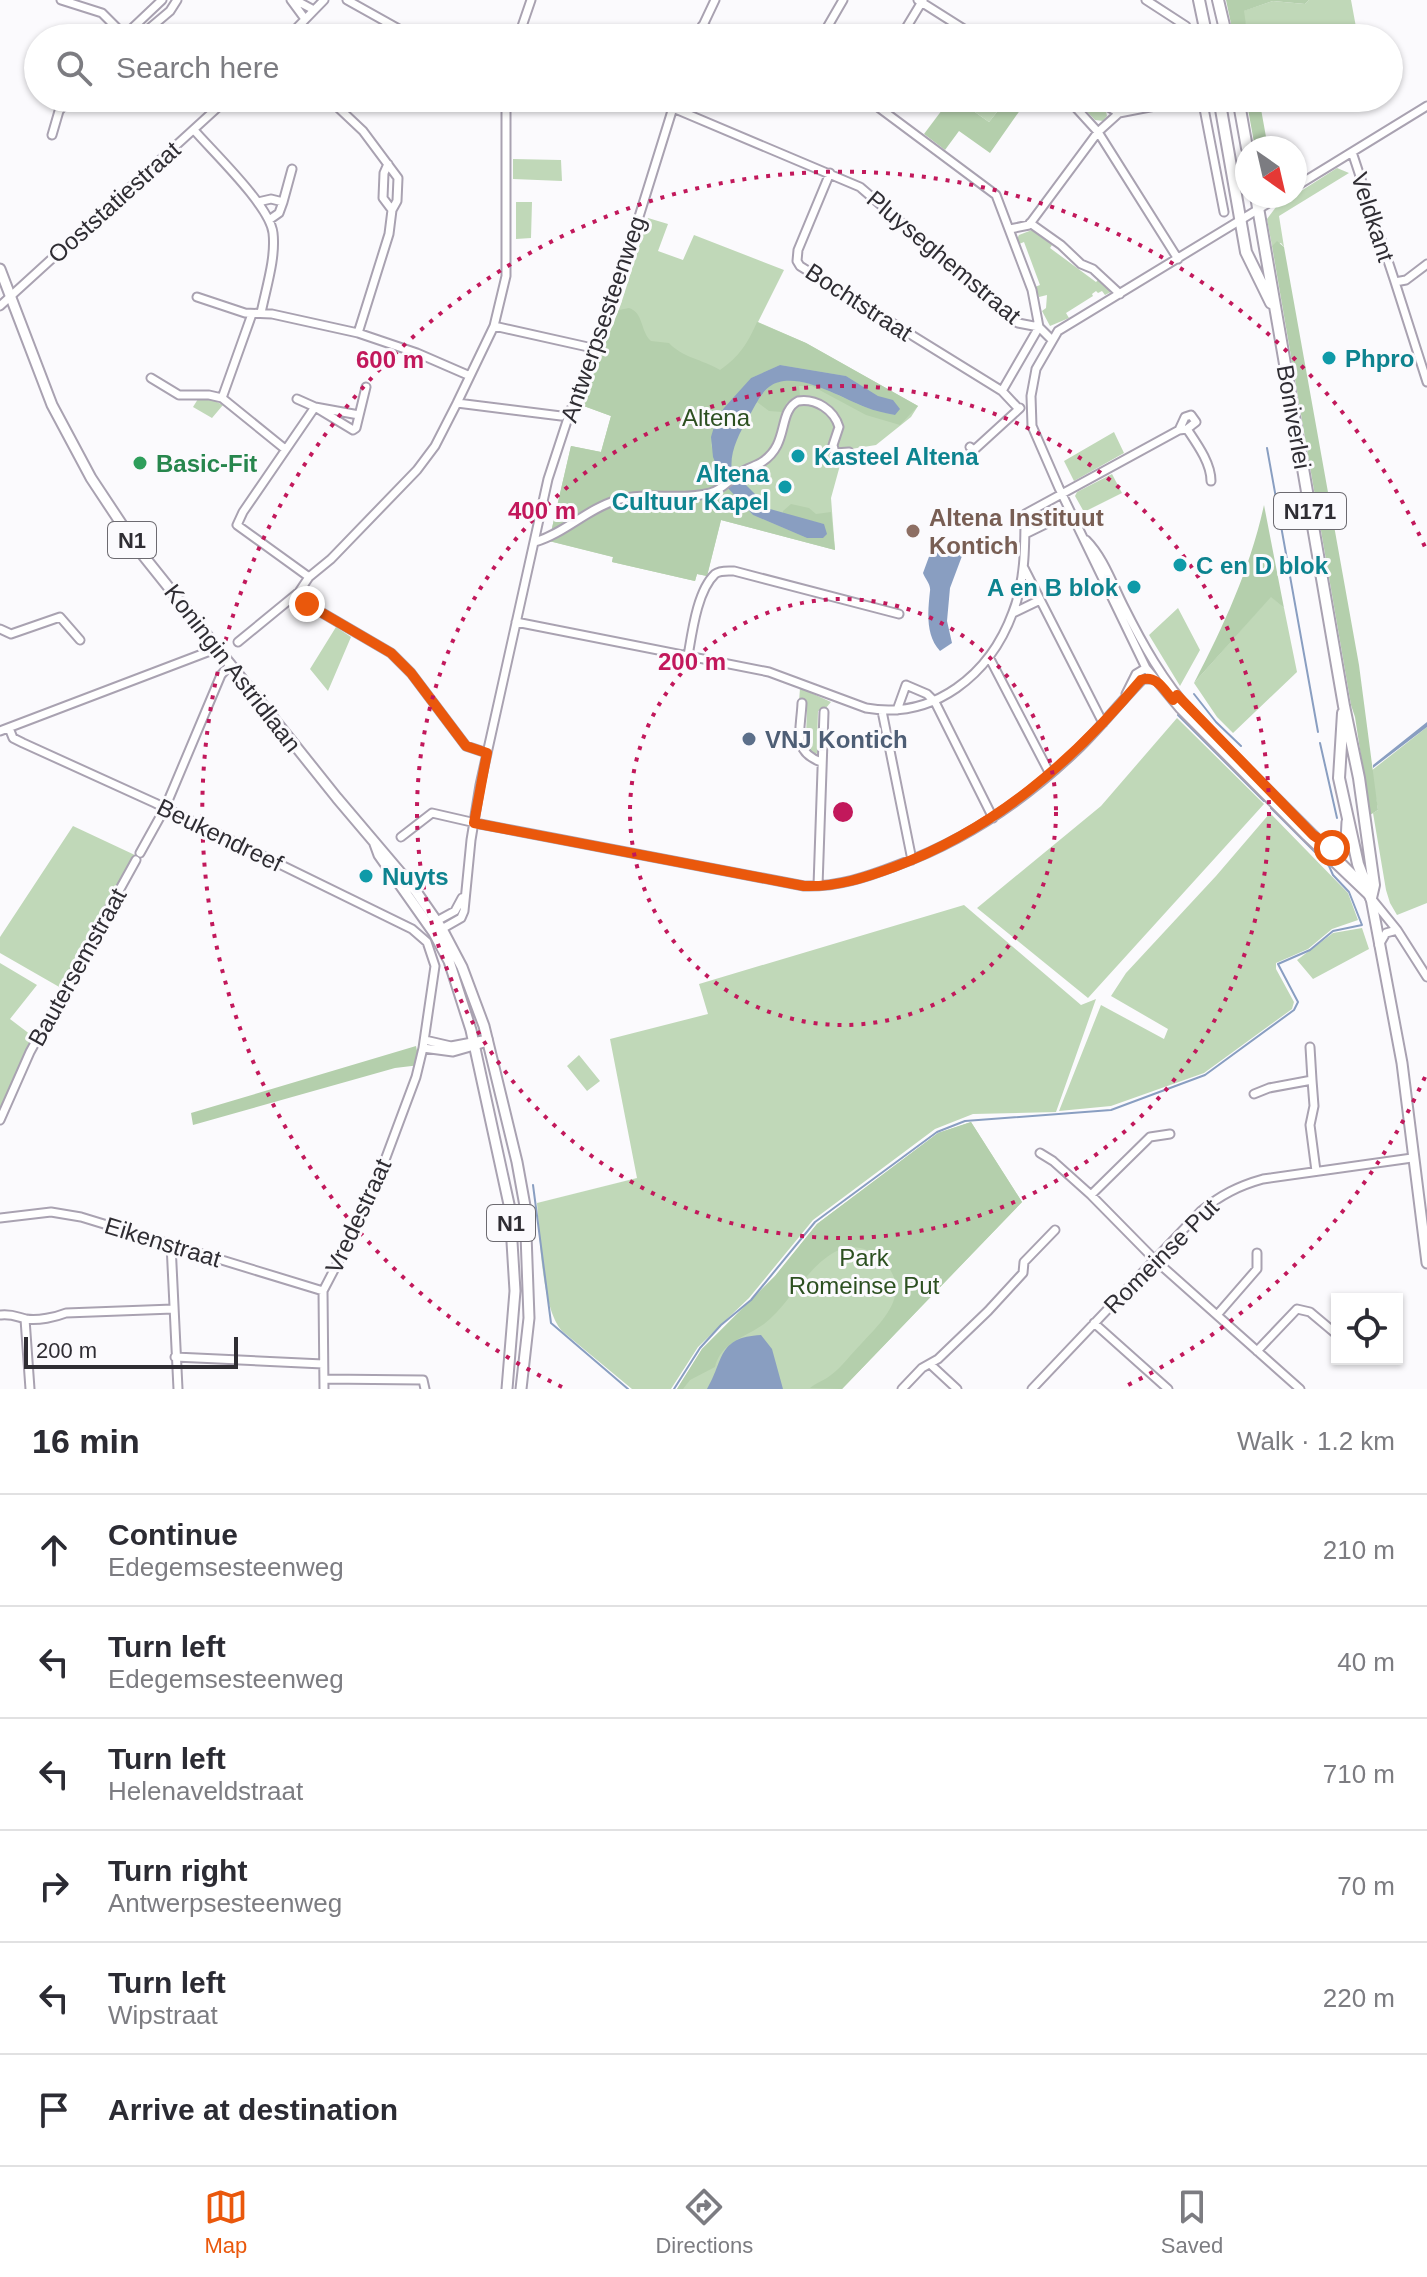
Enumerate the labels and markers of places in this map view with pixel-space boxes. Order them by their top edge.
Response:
place label: Phpro [1345,345,1414,372]
marker: Phpro [1320,349,1338,367]
place label: Kasteel Altena [814,443,979,470]
marker: Kasteel Altena [789,447,807,465]
place label: Basic-Fit [156,450,257,477]
marker: Basic-Fit [131,454,149,472]
place label: Altena Cultuur Kapel [612,460,770,515]
marker: Altena Cultuur Kapel [776,478,794,496]
place label: Altena Instituut Kontich [929,504,1104,559]
marker: Altena Instituut Kontich [904,522,922,540]
place label: C en D blok [1196,552,1329,579]
marker: C en D blok [1171,556,1189,574]
place label: A en B blok [987,574,1119,601]
marker: A en B blok [1125,578,1143,596]
place label: VNJ Kontich [765,726,908,753]
marker: VNJ Kontich [740,730,758,748]
centre of rings [829,798,857,826]
place label: Nuyts [382,863,449,890]
marker: Nuyts [357,867,375,885]

